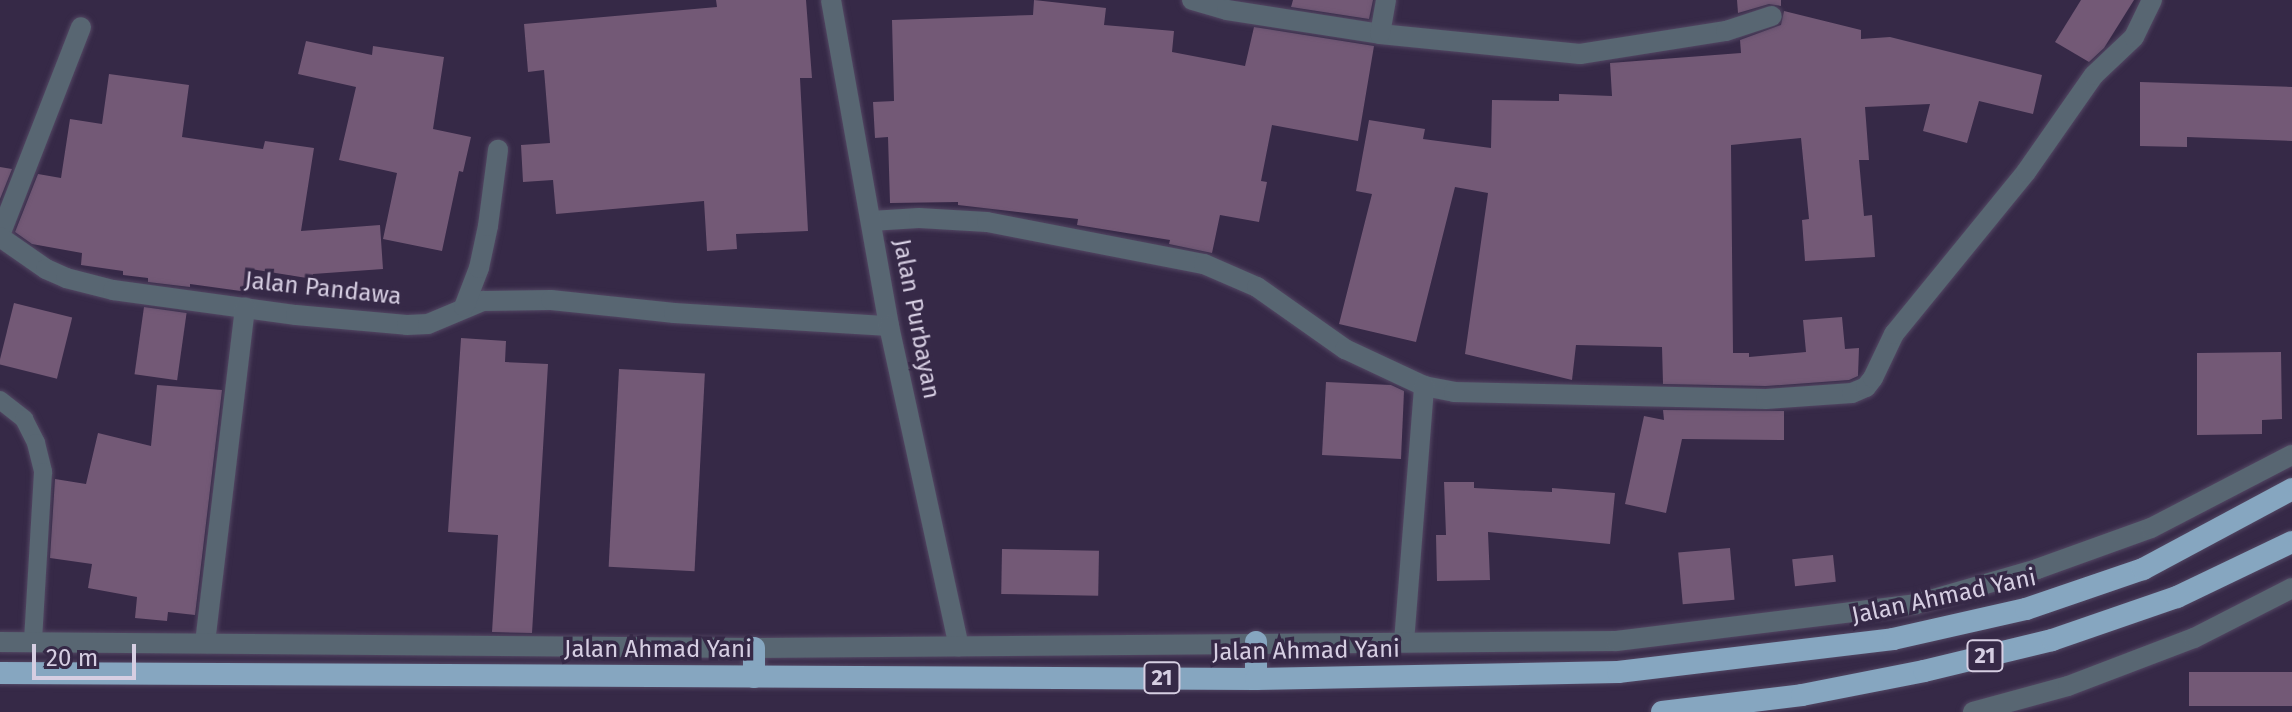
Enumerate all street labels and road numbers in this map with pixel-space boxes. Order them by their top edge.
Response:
street label: Jalan Purbayan [886,237,946,401]
street label: Jalan Pandawa [243,266,403,312]
street label: Jalan Ahmad Yani [1849,563,2039,631]
street label: Jalan Ahmad Yani [1212,635,1400,667]
street label: Jalan Ahmad Yani [564,636,752,664]
road number: 21 [1965,638,2005,674]
road number: 21 [1142,660,1182,696]

